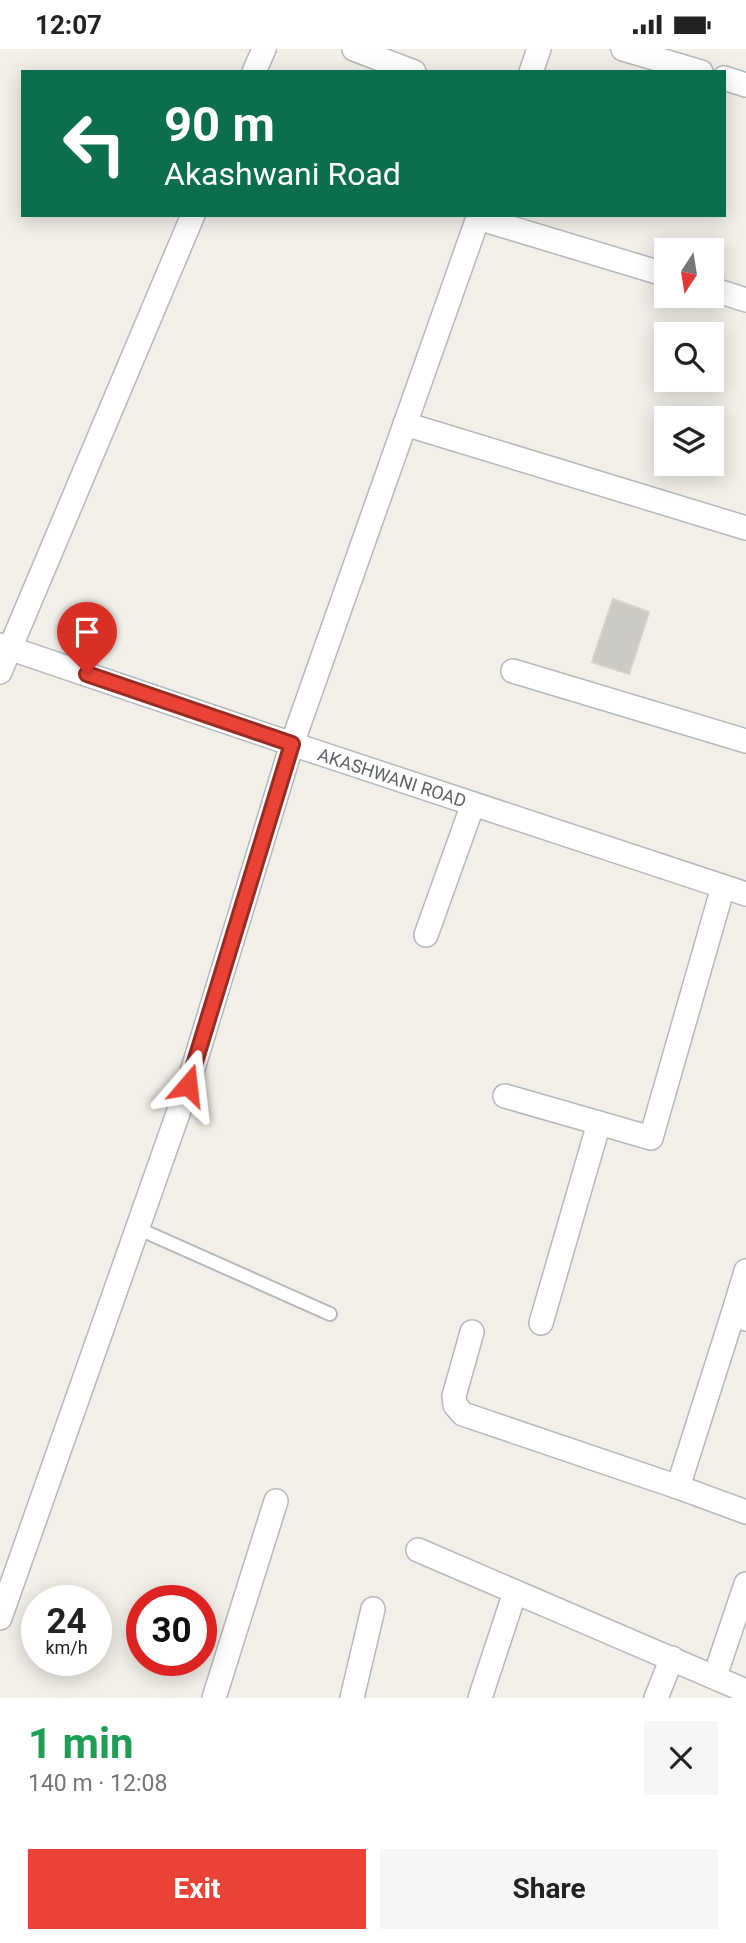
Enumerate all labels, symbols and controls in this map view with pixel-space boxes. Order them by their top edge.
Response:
text: 12:07 [35,10,102,40]
text: 90 m [164,96,275,153]
icon: left [49,98,140,189]
text: Akashwani Road [164,155,401,193]
north arrow [654,238,724,308]
map controls [654,238,724,476]
button: search [654,322,724,392]
button: layers [654,406,724,476]
pin [57,602,117,674]
icon: arrive [68,613,106,651]
street label: AKASHWANI ROAD [315,744,469,811]
position arrow [151,1048,225,1122]
speed limit sign: 30 [126,1585,217,1676]
text: 24 [46,1601,87,1642]
text: km/h [45,1637,88,1658]
text: 1 min [28,1719,134,1768]
button: close [644,1721,718,1795]
text: 140 m · 12:08 [28,1770,167,1797]
button: Exit [28,1849,366,1929]
button: Share [380,1849,718,1929]

